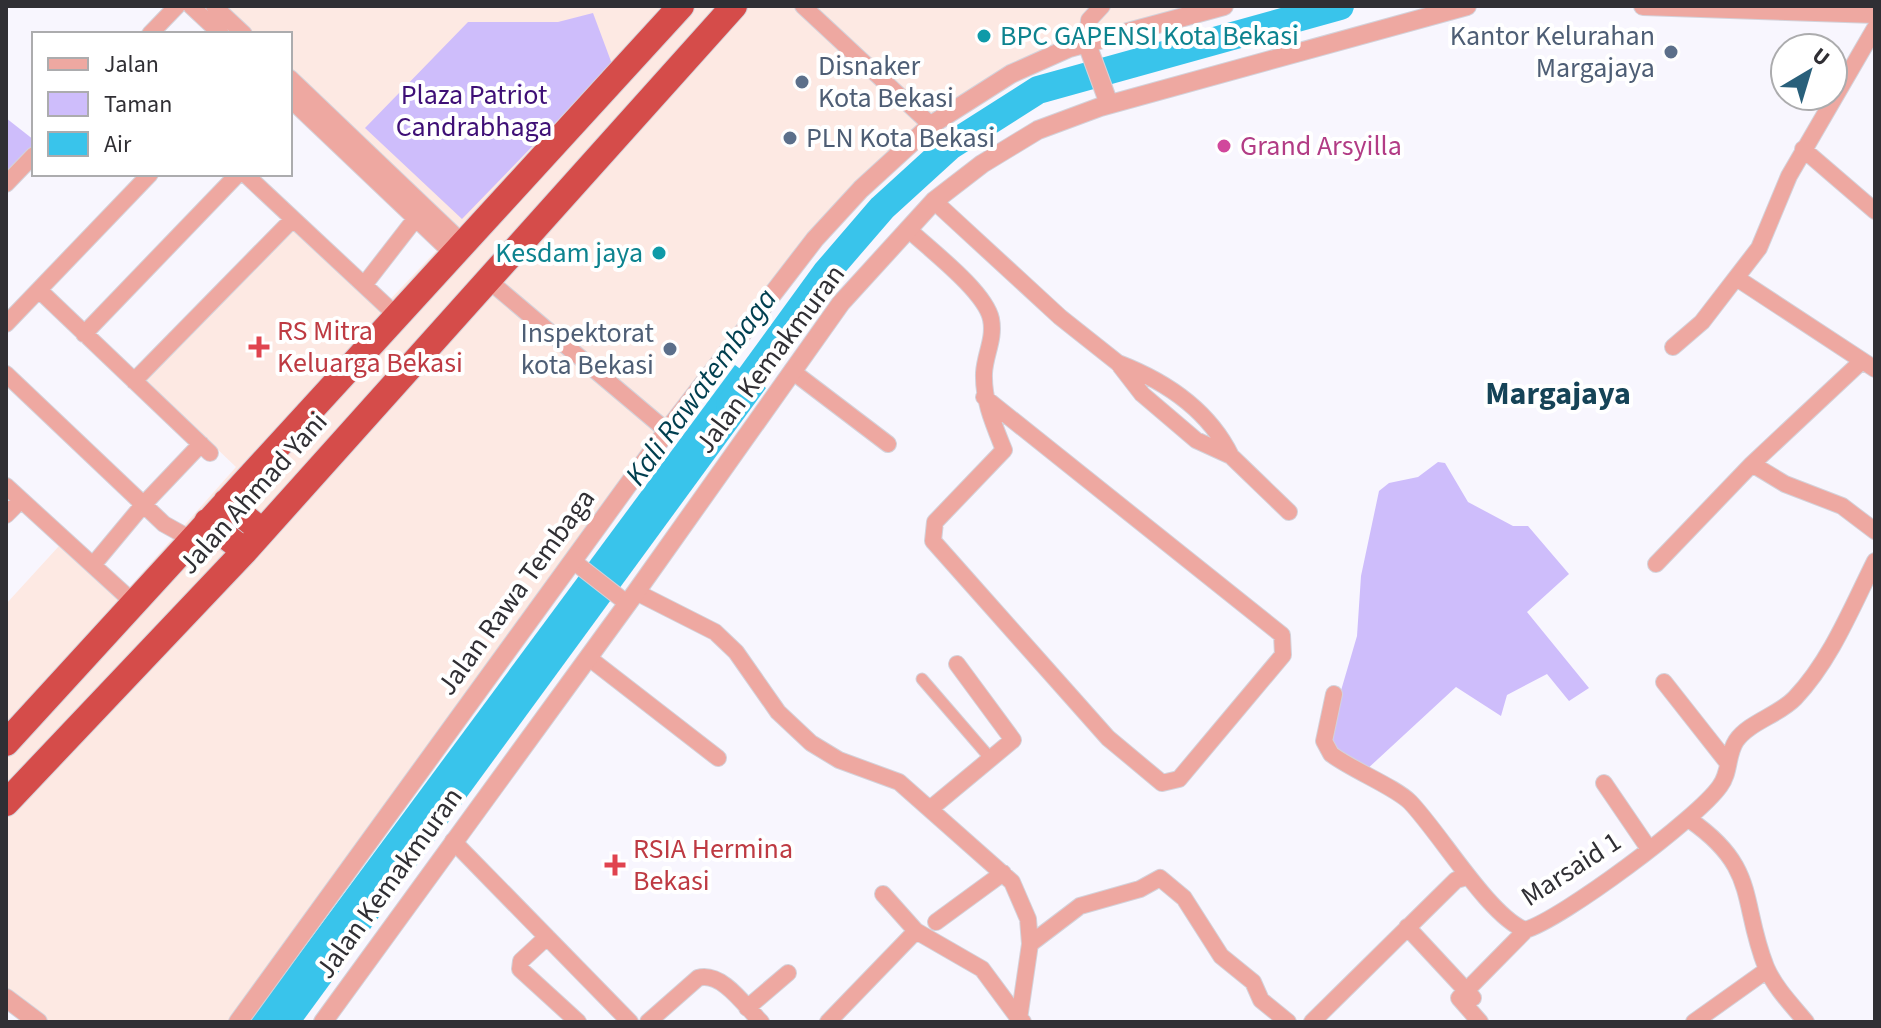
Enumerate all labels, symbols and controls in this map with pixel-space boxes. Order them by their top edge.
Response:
place label: BPC GAPENSI Kota Bekasi [1000,16,1299,56]
place label: Kantor Kelurahan Margajaya [1450,16,1655,88]
marker: BPC GAPENSI Kota Bekasi [975,27,993,45]
legend [32,32,292,176]
north arrow [1769,32,1849,112]
text: U [1805,40,1836,74]
marker: Kantor Kelurahan Margajaya [1662,43,1680,61]
place label: Disnaker Kota Bekasi [818,46,954,118]
text: Jalan [104,47,159,82]
marker: Disnaker Kota Bekasi [793,73,811,91]
park label: Plaza Patriot Candrabhaga [396,75,552,147]
text: Taman [104,87,172,122]
place label: PLN Kota Bekasi [806,118,995,158]
place label: Grand Arsyilla [1240,126,1402,166]
text: Air [104,127,132,162]
marker: PLN Kota Bekasi [781,129,799,147]
marker: Grand Arsyilla [1215,137,1233,155]
place label: Kesdam jaya [495,233,643,273]
marker: Kesdam jaya [650,244,668,262]
street label: Jalan Kemakmuran [686,256,854,462]
water label: Kali Rawatembaga [615,279,787,495]
place label: RS Mitra Keluarga Bekasi [277,311,463,383]
place label: Inspektorat kota Bekasi [520,313,655,385]
marker: RS Mitra Keluarga Bekasi [248,336,270,358]
marker: Inspektorat kota Bekasi [661,340,679,358]
district label: Margajaya [1485,371,1631,417]
street label: Jalan Ahmad Yani [169,403,337,583]
street label: Jalan Rawa Tembaga [427,481,605,703]
street label: Jalan Kemakmuran [306,779,472,987]
street label: Marsaid 1 [1513,822,1629,916]
place label: RSIA Hermina Bekasi [633,829,793,901]
marker: RSIA Hermina Bekasi [604,854,626,876]

